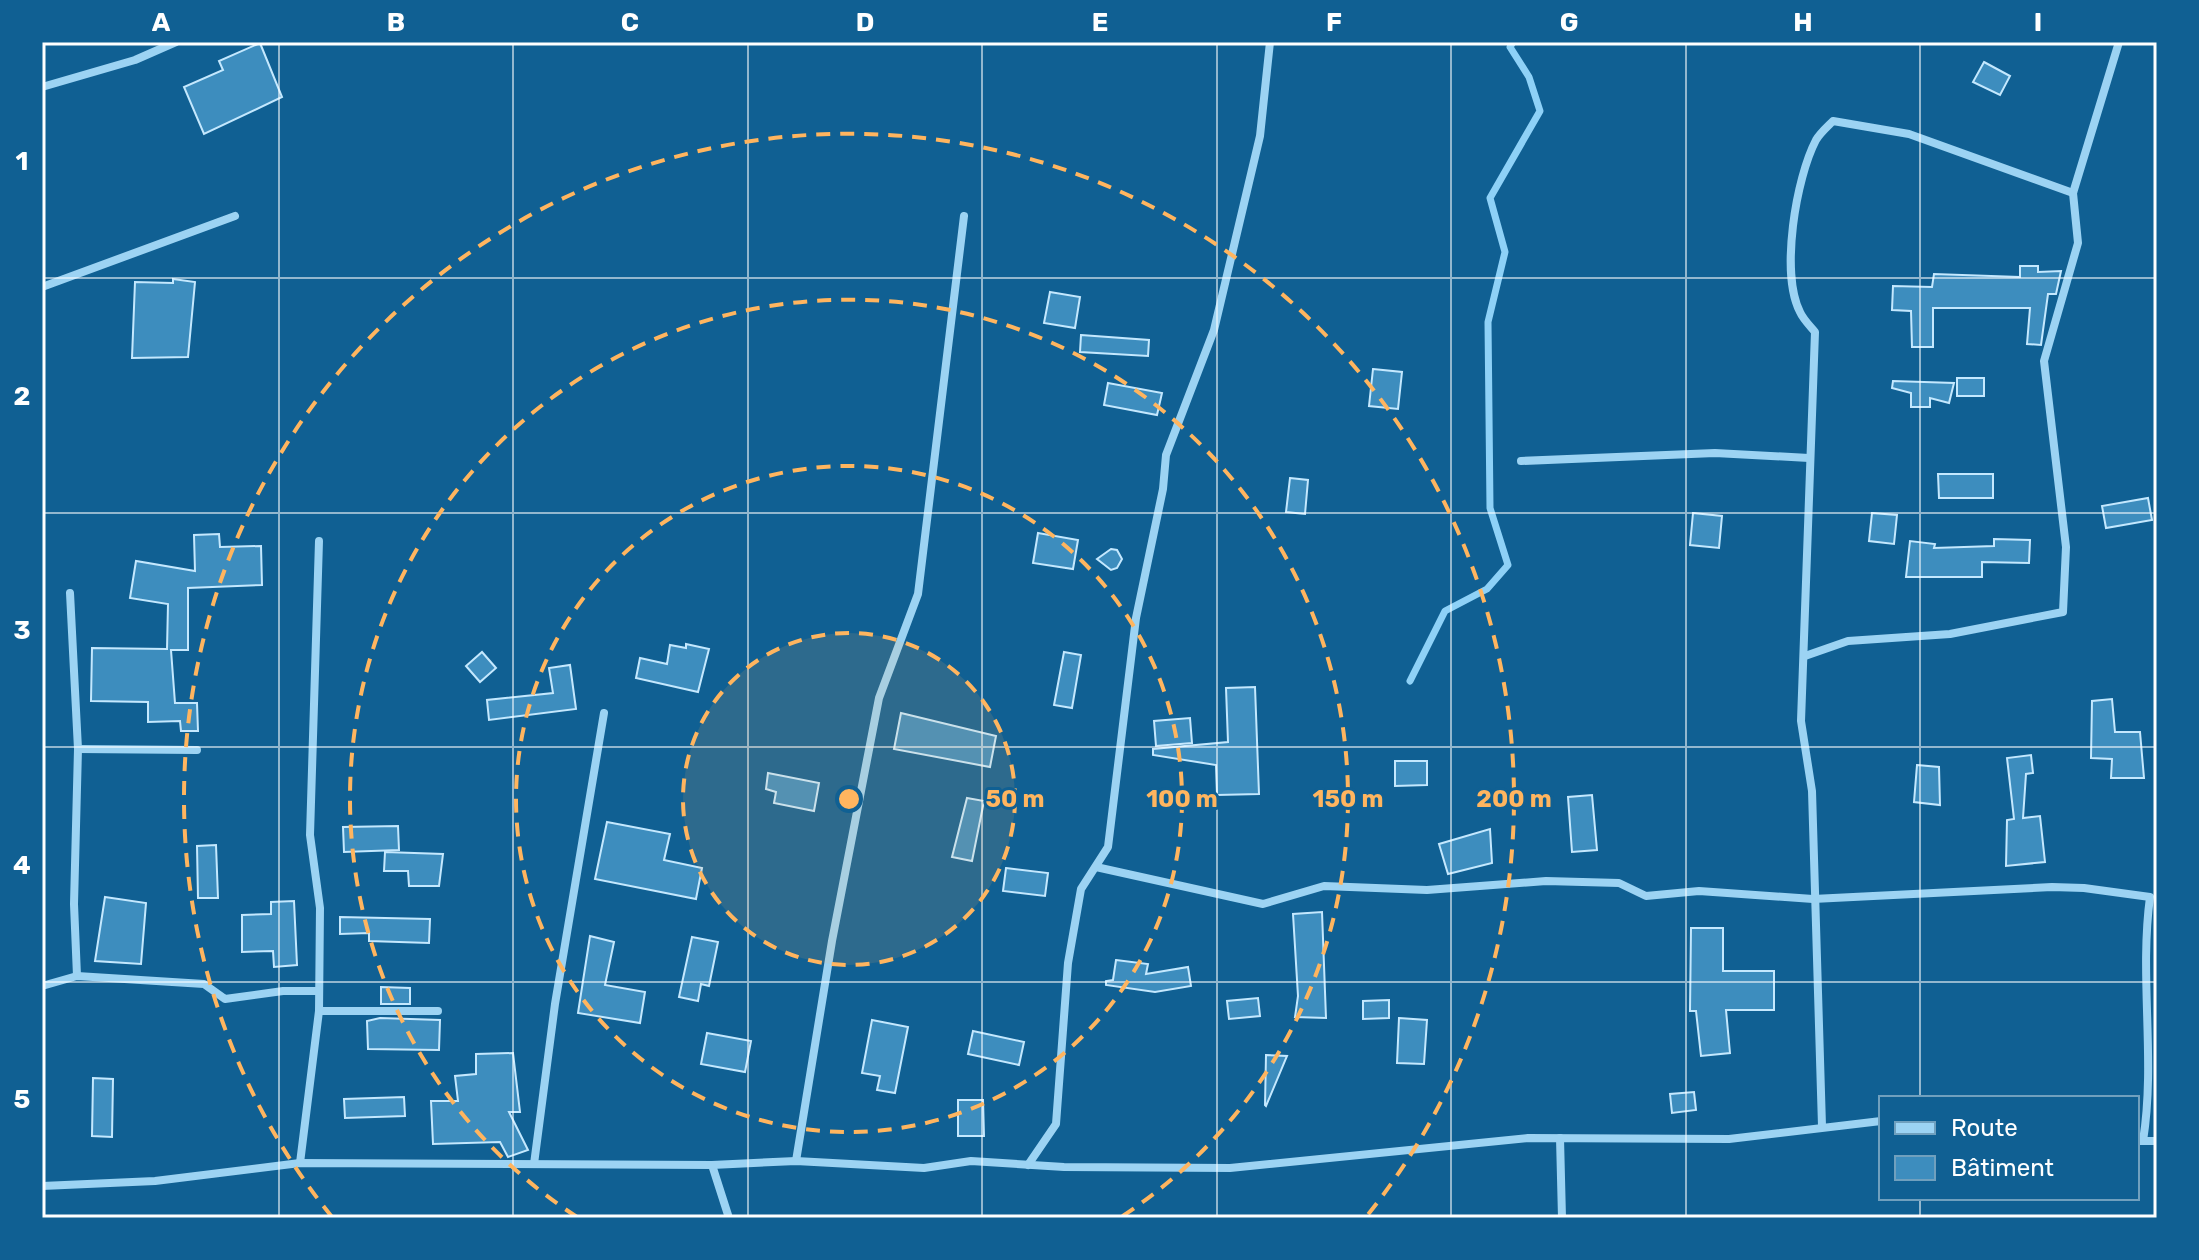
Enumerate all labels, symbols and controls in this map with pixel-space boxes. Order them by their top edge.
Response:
text: A [152,7,171,38]
text: B [387,7,405,38]
text: C [621,7,639,38]
text: D [856,7,874,38]
text: E [1092,7,1108,38]
text: F [1326,7,1342,38]
text: G [1560,7,1578,38]
text: H [1793,7,1813,38]
text: I [2034,7,2042,38]
text: 1 [16,146,28,177]
text: 2 [14,381,30,412]
text: 3 [13,615,31,646]
centre of rings [835,785,863,813]
text: 50 m [986,785,1044,813]
text: 100 m [1146,785,1218,813]
text: 150 m [1313,785,1383,813]
text: 200 m [1476,785,1552,813]
text: 4 [13,850,31,881]
text: 5 [14,1084,30,1115]
legend [1879,1096,2139,1200]
text: Route [1951,1114,2018,1142]
text: Bâtiment [1951,1154,2054,1182]

